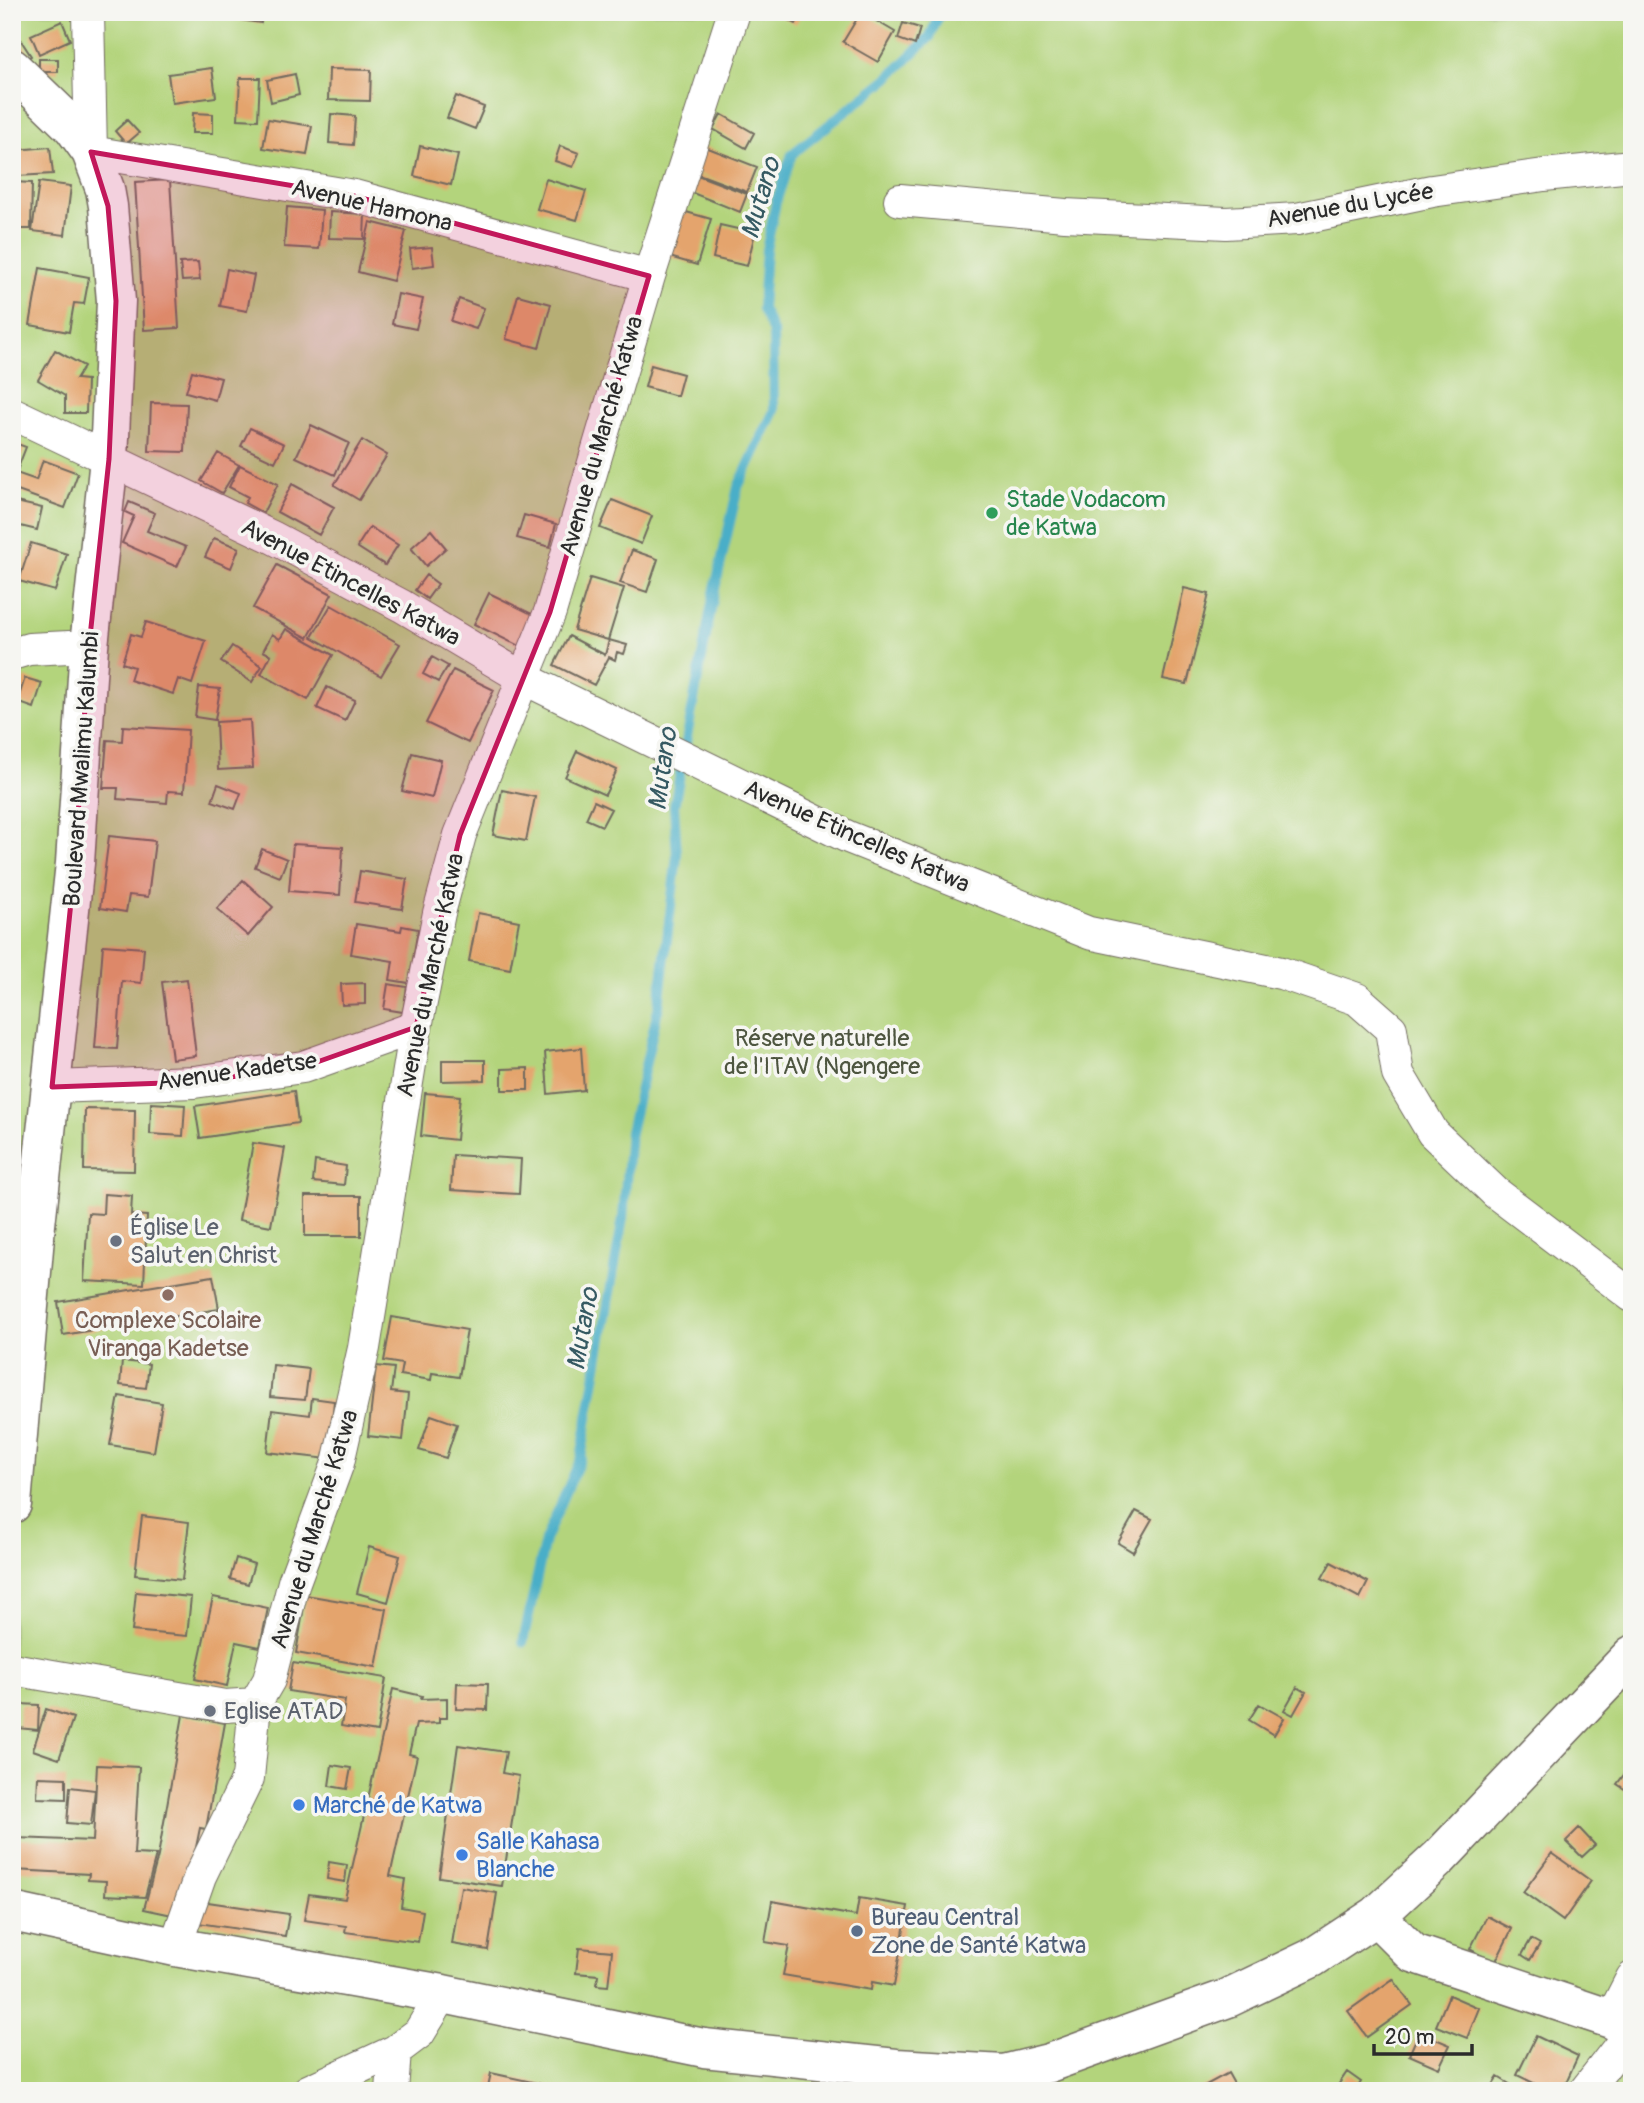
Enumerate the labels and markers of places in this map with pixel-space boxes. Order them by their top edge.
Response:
place label: Stade Vodacom de Katwa [1006,485,1166,542]
marker: Stade Vodacom de Katwa [984,505,1000,521]
place label: Église Le Salut en Christ [130,1213,278,1270]
marker: Église Le Salut en Christ [108,1233,124,1249]
marker: Complexe Scolaire Viranga Kadetse [160,1287,176,1303]
place label: Complexe Scolaire Viranga Kadetse [75,1306,261,1363]
place label: Eglise ATAD [224,1697,343,1726]
marker: Eglise ATAD [202,1703,218,1719]
place label: Marché de Katwa [313,1791,482,1820]
marker: Marché de Katwa [291,1797,307,1813]
place label: Salle Kahasa Blanche [476,1827,600,1884]
marker: Salle Kahasa Blanche [454,1847,470,1863]
place label: Bureau Central Zone de Santé Katwa [871,1903,1086,1960]
marker: Bureau Central Zone de Santé Katwa [849,1923,865,1939]

